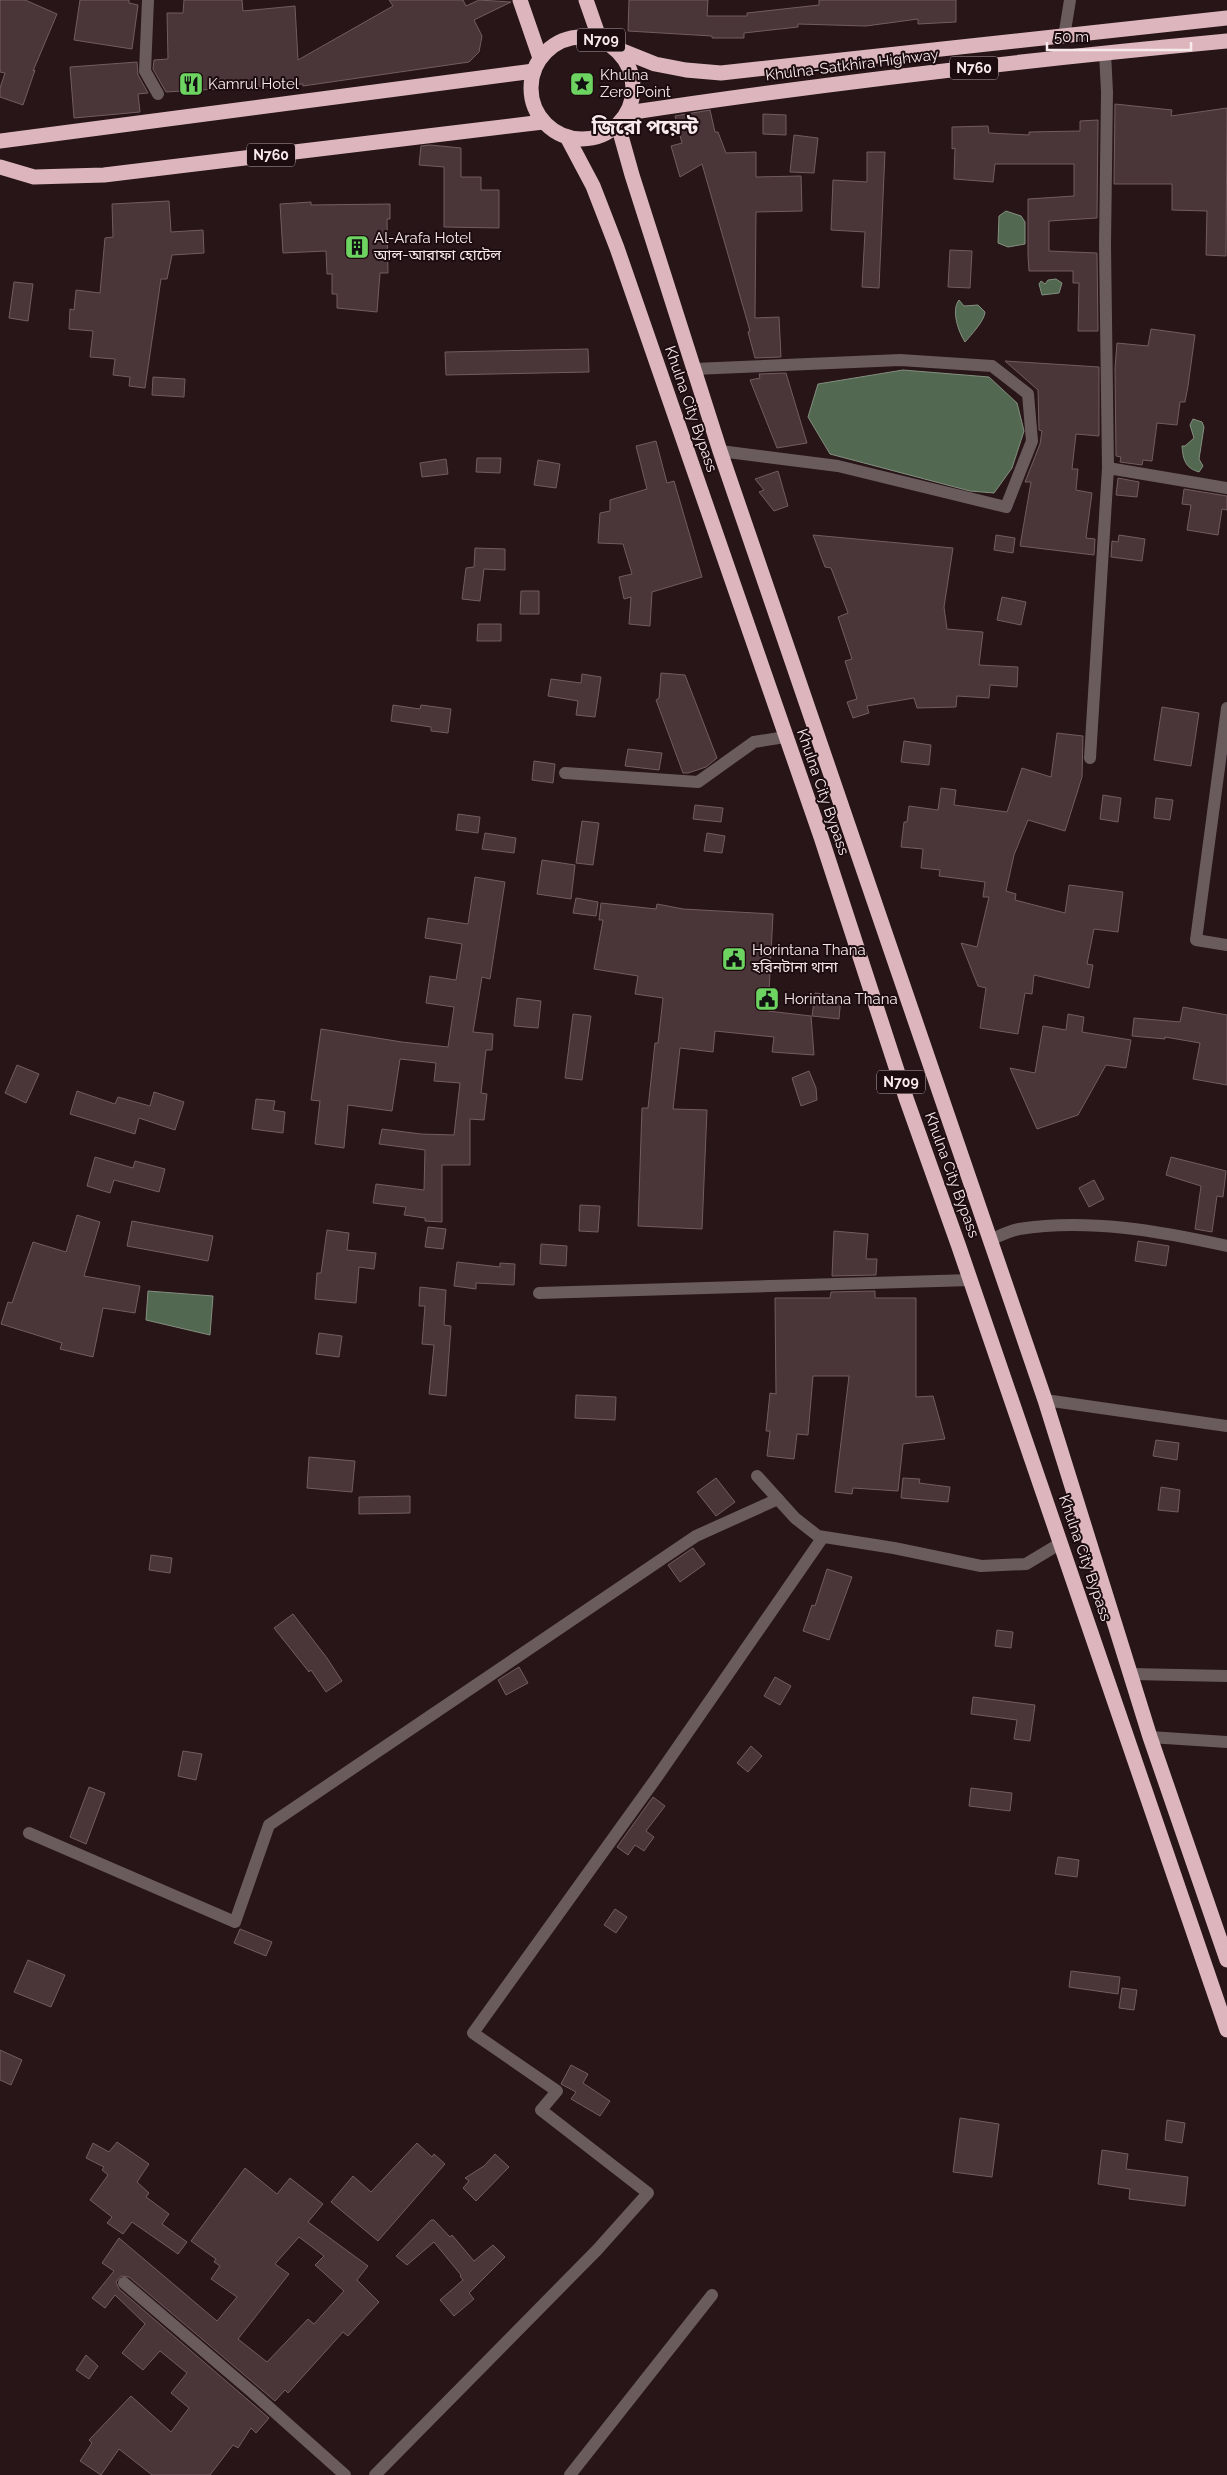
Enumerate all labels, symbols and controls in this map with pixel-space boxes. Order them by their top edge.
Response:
scale bar [1047,20,1191,52]
road number: N709 [577,28,625,52]
text: 50 m [1054,28,1089,46]
street label: Khulna-Satkhira Highway [764,45,940,85]
road number: N760 [950,56,998,80]
place label: Khulna Zero Point [600,66,671,101]
restaurant icon: Kamrul Hotel [178,71,204,97]
place icon: Khulna Zero Point [569,71,595,97]
place label: Kamrul Hotel [208,75,300,93]
district label: জিরো পয়েন্ট [591,115,699,139]
road number: N760 [247,144,295,166]
place label: Al-Arafa Hotel আল-আরাফা হোটেল [373,229,502,264]
building icon: Al-Arafa Hotel আল-আরাফা হোটেল [344,234,370,260]
street label: Khulna City Bypass [661,344,721,474]
street label: Khulna City Bypass [793,727,853,857]
place label: Horintana Thana হরিনটানা থানা [751,941,866,976]
public building icon: Horintana Thana হরিনটানা থানা [721,946,747,972]
public building icon: Horintana Thana [754,986,780,1012]
place label: Horintana Thana [784,990,898,1008]
road number: N709 [877,1070,925,1094]
street label: Khulna City Bypass [921,1110,983,1240]
street label: Khulna City Bypass [1055,1493,1115,1623]

